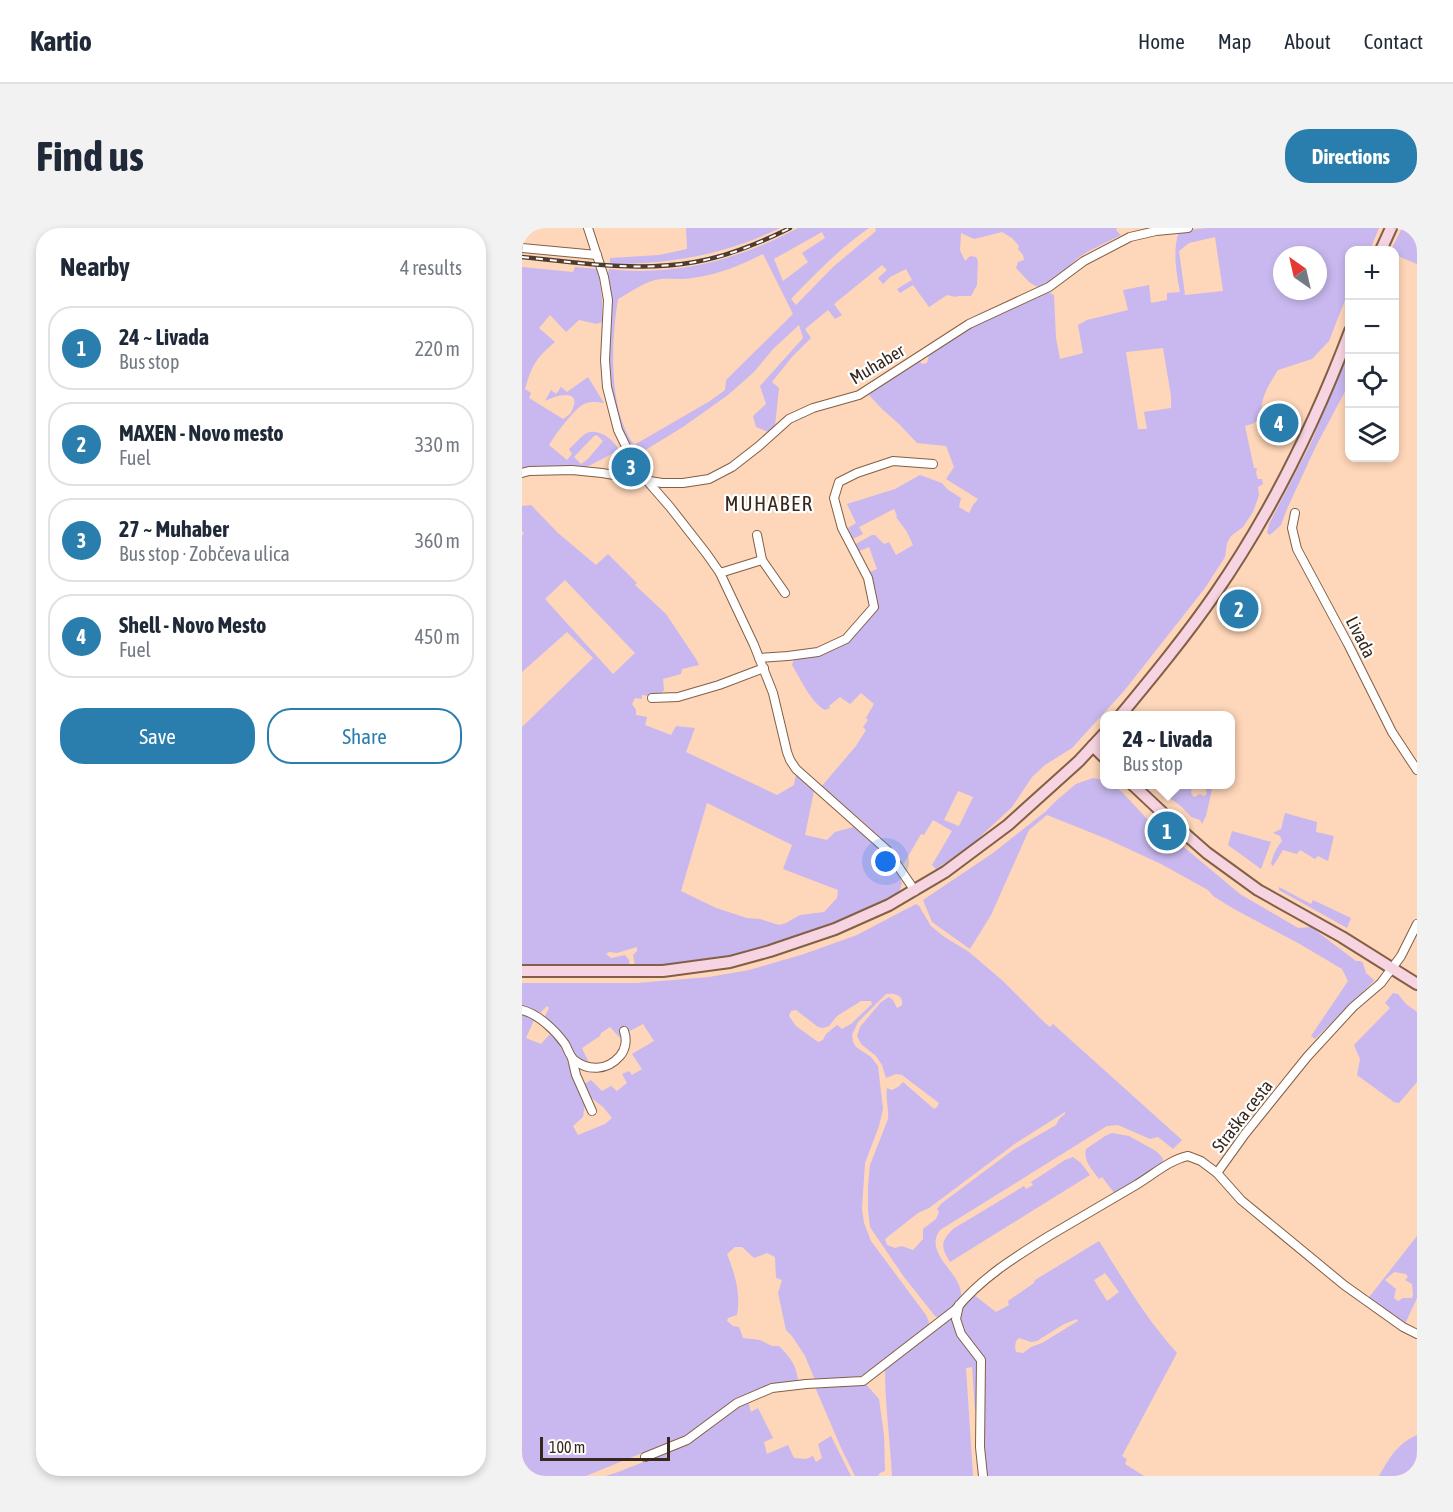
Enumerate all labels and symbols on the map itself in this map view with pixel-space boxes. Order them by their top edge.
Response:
north arrow [1273,246,1327,300]
street label: Muhaber [846,339,909,388]
pin: 4 [1260,400,1299,446]
pin: 3 [612,444,650,490]
district label: MUHABER [725,491,813,515]
pin: 2 [1220,586,1258,632]
street label: Livada [1342,613,1380,661]
pin: 1 [1148,808,1186,854]
your location [871,847,900,876]
street label: Straška cesta [1207,1076,1277,1156]
scale bar [540,1434,670,1462]

